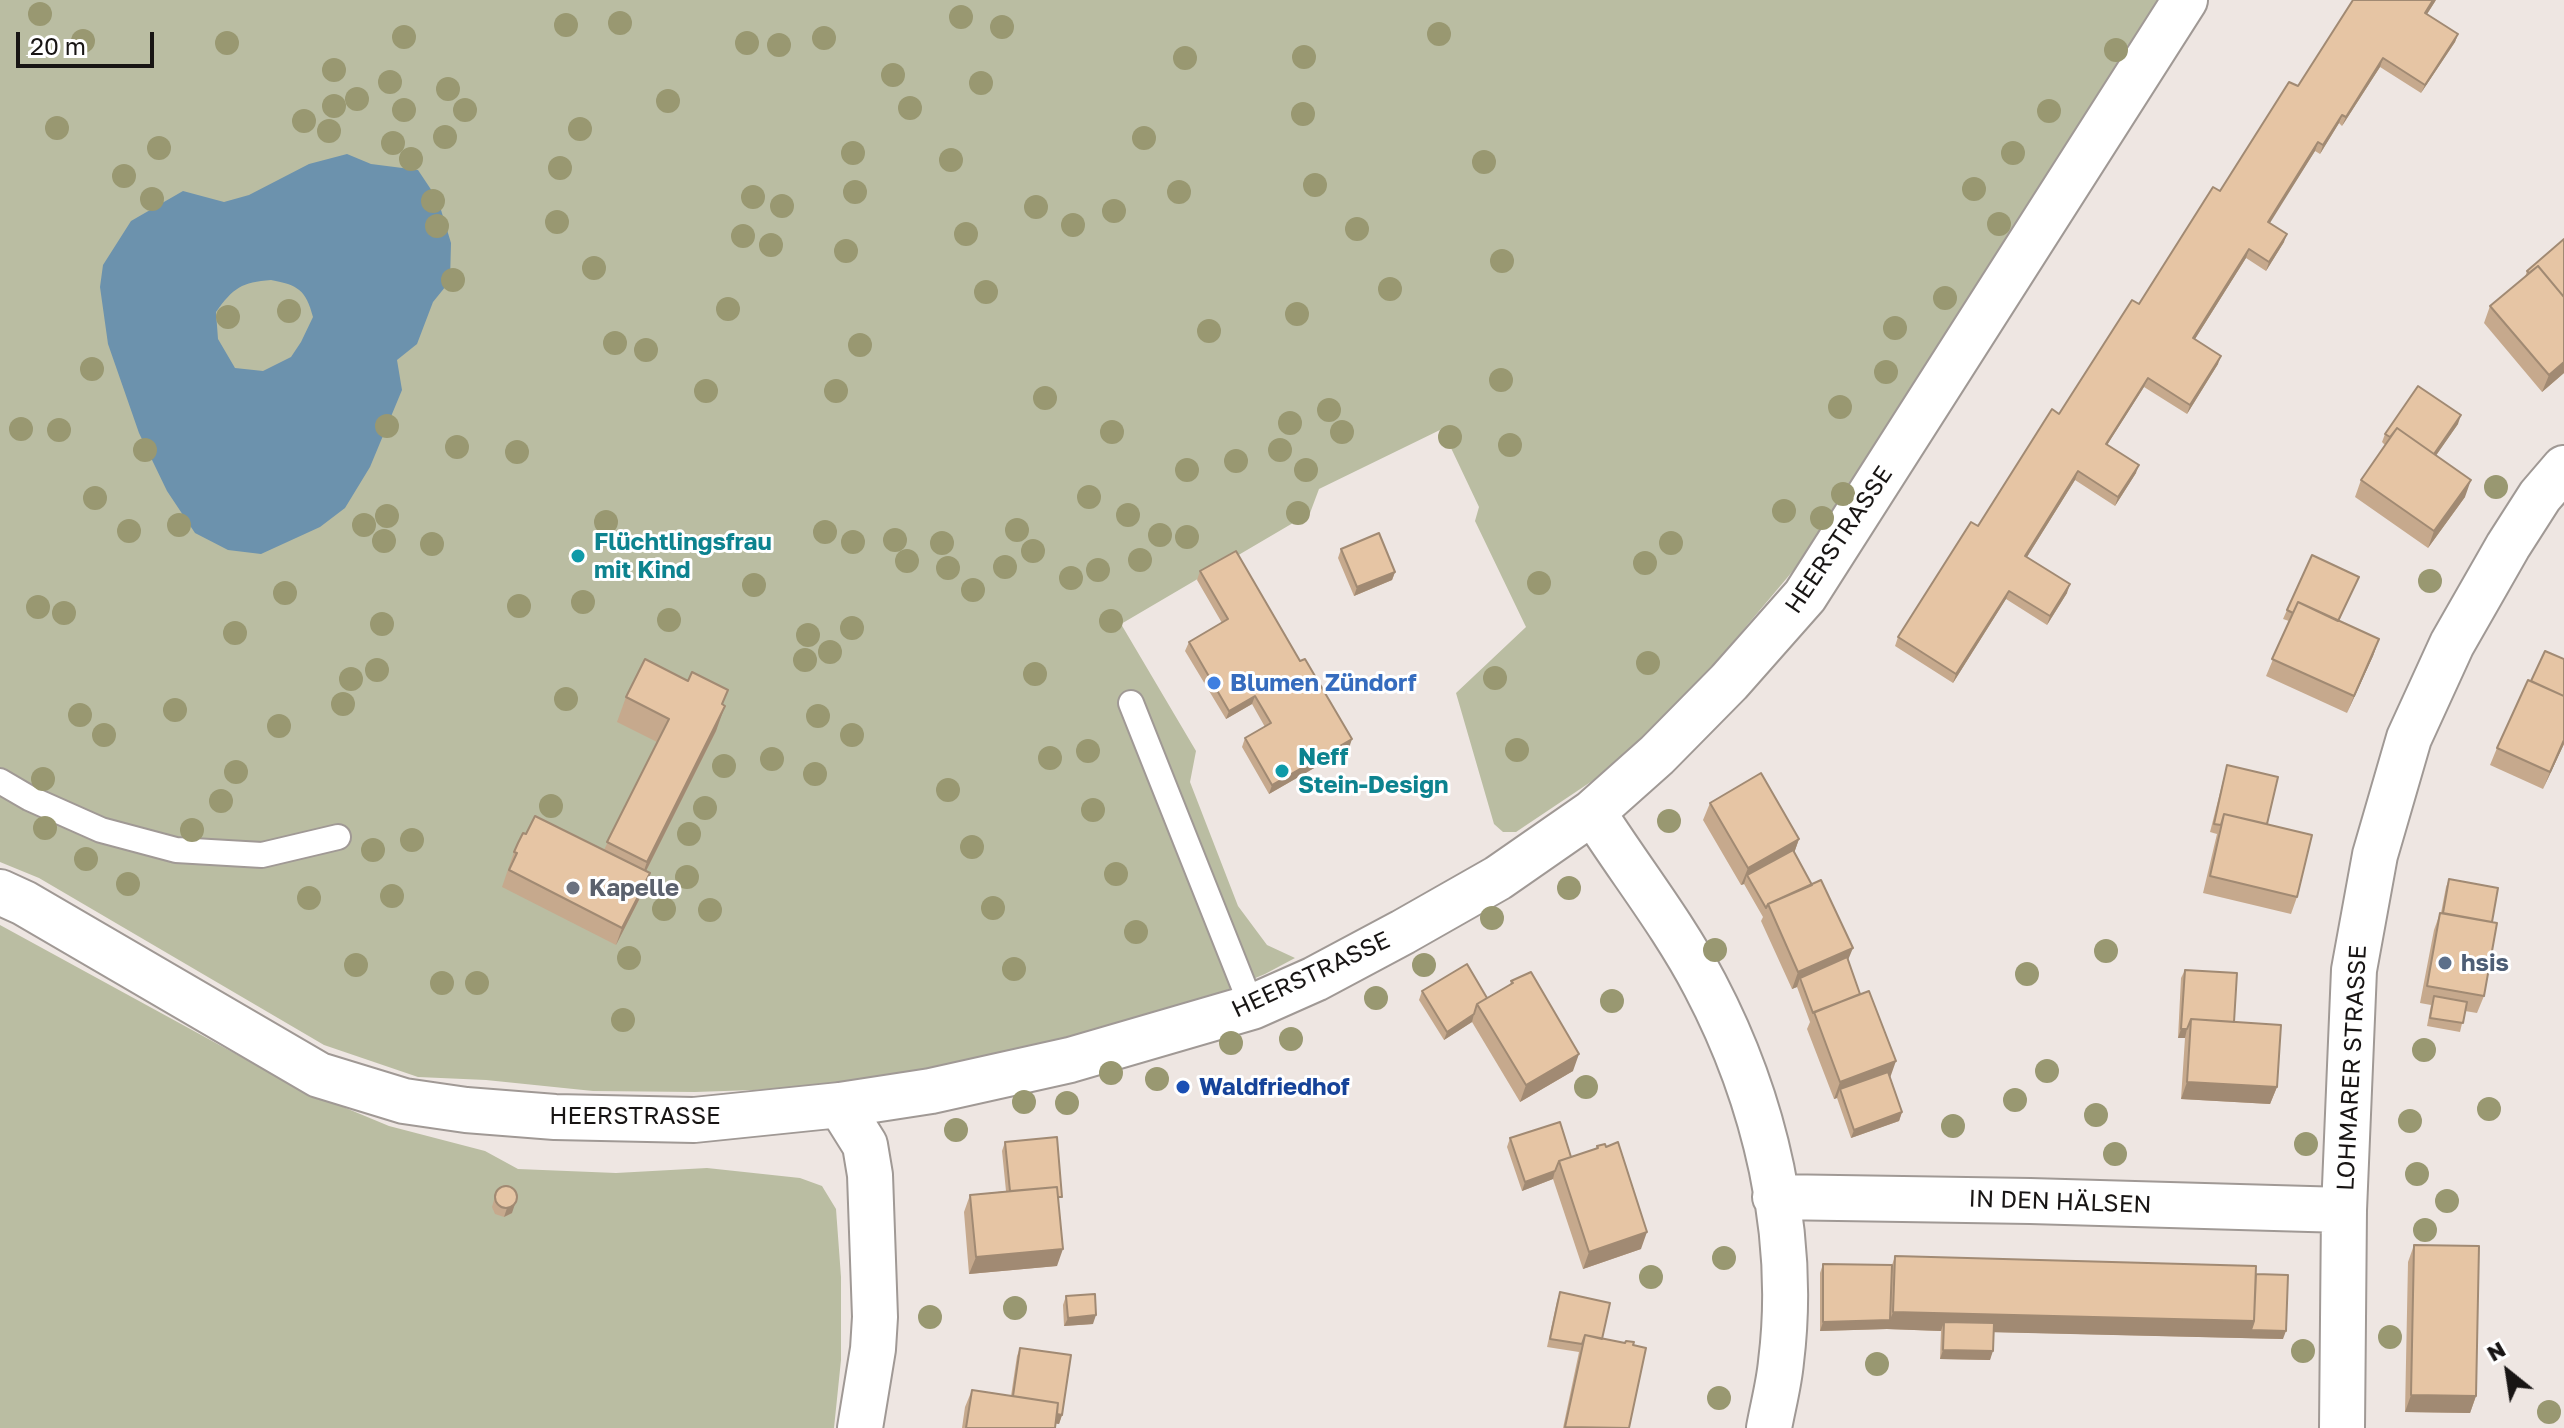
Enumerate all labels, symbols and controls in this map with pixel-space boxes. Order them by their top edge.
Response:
scale bar [20,16,158,66]
text: 20 m [30,31,86,60]
street label: HEERSTRASSE [1779,461,1899,619]
place label: Flüchtlingsfrau mit Kind [594,528,772,584]
marker: Flüchtlingsfrau mit Kind [569,547,587,565]
place label: Blumen Zündorf [1230,669,1417,697]
marker: Blumen Zündorf [1205,674,1223,692]
place label: Neff Stein-Design [1298,743,1448,799]
marker: Neff Stein-Design [1273,762,1291,780]
place label: Kapelle [589,874,679,902]
marker: Kapelle [564,879,582,897]
street label: HEERSTRASSE [1227,926,1395,1024]
street label: LOHMARER STRASSE [2331,944,2373,1192]
place label: hsis [2461,949,2509,977]
marker: hsis [2436,954,2454,972]
place label: Waldfriedhof [1199,1073,1350,1101]
marker: Waldfriedhof [1174,1078,1192,1096]
street label: HEERSTRASSE [549,1102,721,1130]
street label: IN DEN HÄLSEN [1968,1184,2152,1220]
north arrow [2468,1332,2548,1412]
text: N [2482,1335,2510,1367]

